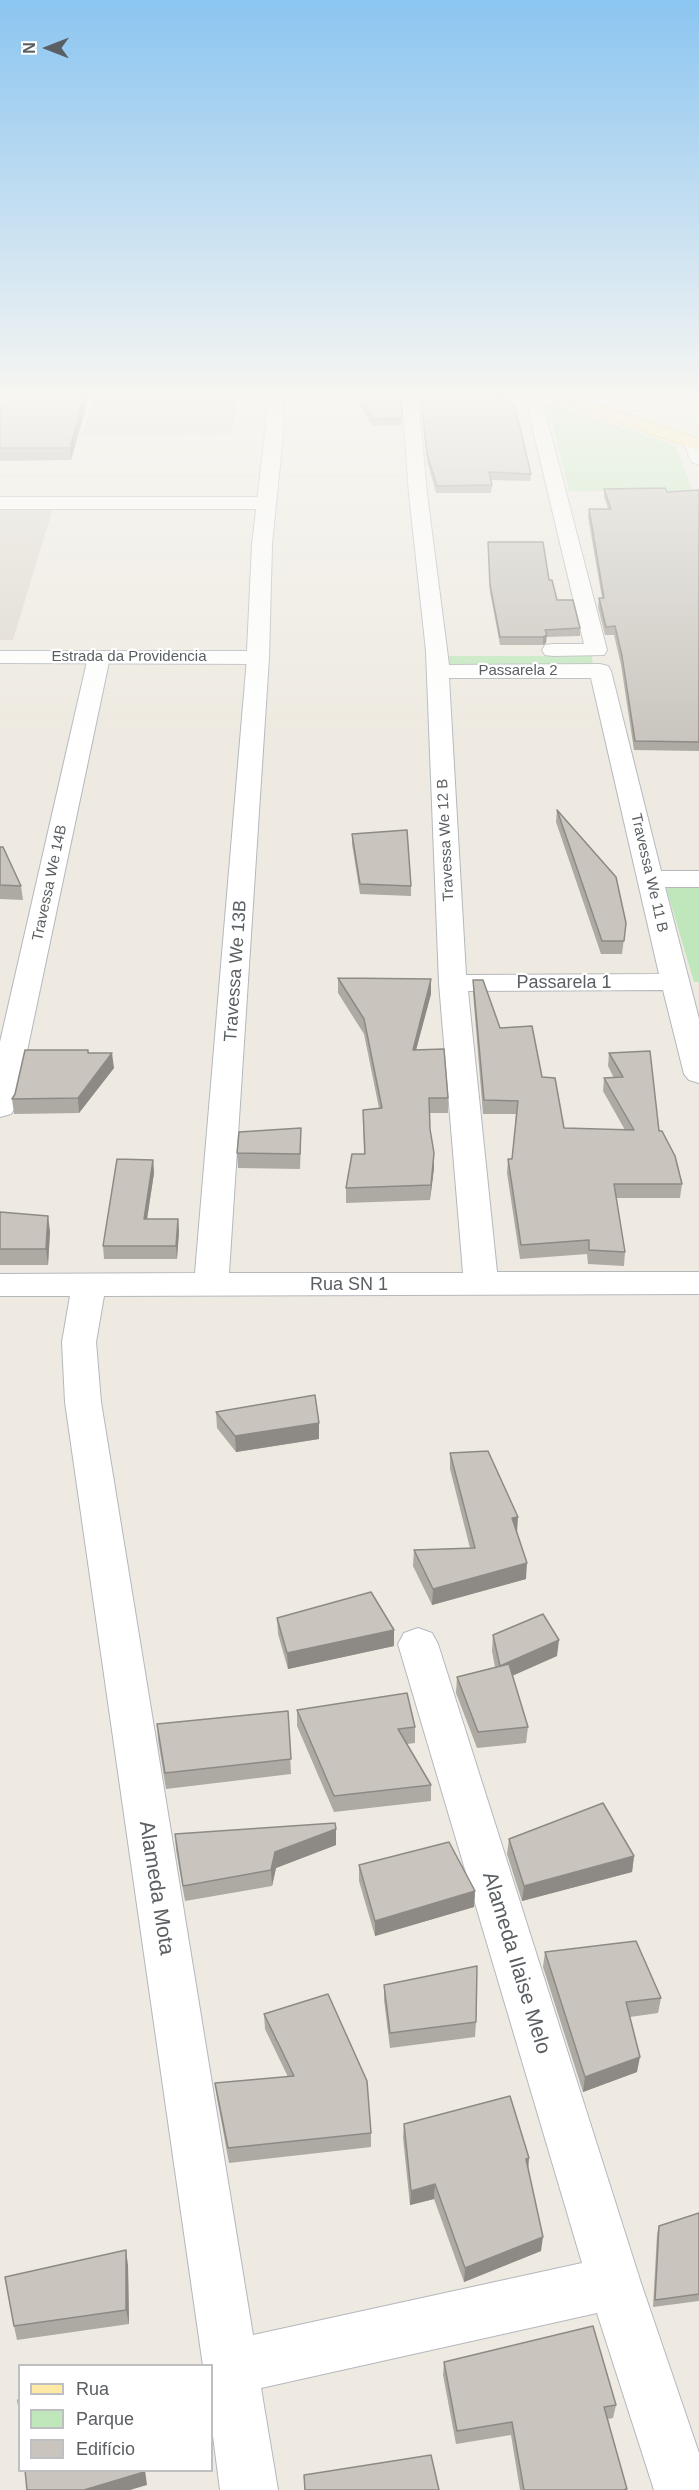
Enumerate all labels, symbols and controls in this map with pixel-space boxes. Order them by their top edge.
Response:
north arrow [18,18,78,78]
text: N [21,42,38,54]
street label: Estrada da Providencia [51,648,207,666]
street label: Passarela 2 [478,662,558,680]
street label: Travessa We 12 B [434,778,458,902]
street label: Travessa We 11 B [627,812,671,934]
street label: Travessa We 14B [29,823,71,943]
street label: Travessa We 13B [220,899,252,1043]
street label: Passarela 1 [516,972,612,994]
street label: Rua SN 1 [310,1274,388,1296]
street label: Alameda Mota [133,1819,179,1957]
street label: Alameda Ilaise Melo [476,1869,556,2057]
legend [18,2364,213,2472]
text: Rua [76,2379,109,2399]
text: Parque [76,2409,134,2429]
text: Edifício [76,2439,135,2459]

